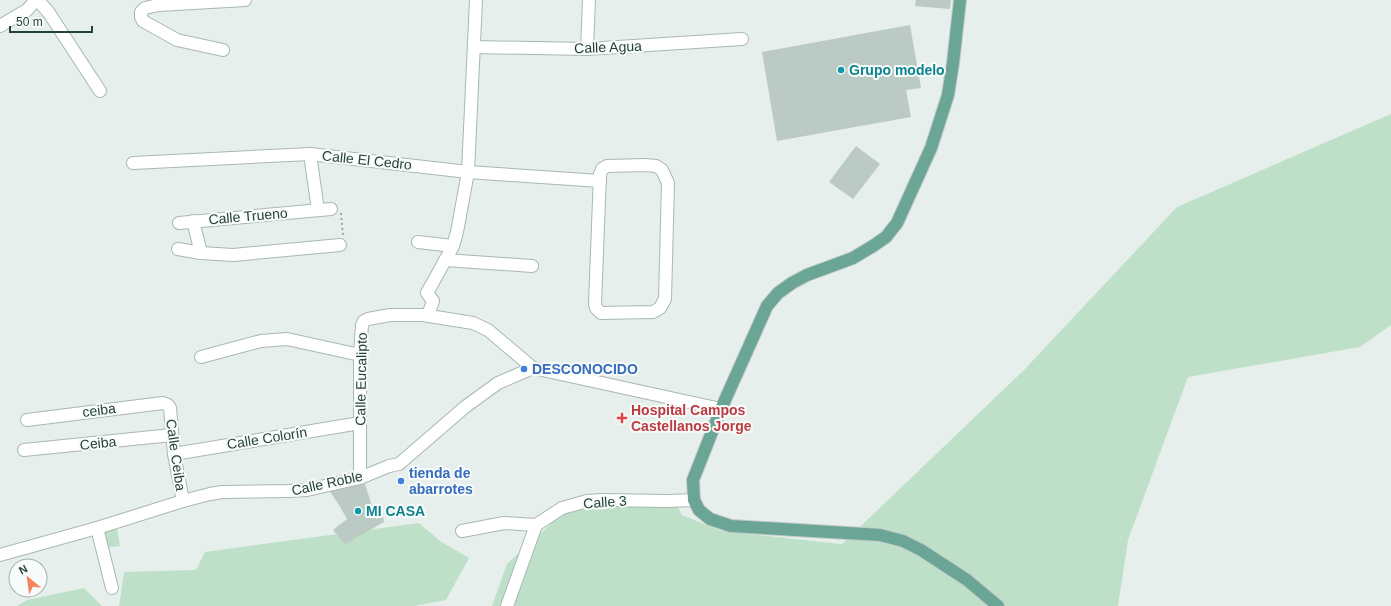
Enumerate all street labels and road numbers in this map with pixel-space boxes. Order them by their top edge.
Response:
street label: Calle Agua [574,38,642,56]
street label: Calle El Cedro [321,147,413,173]
street label: Calle Trueno [208,205,288,227]
street label: Calle Eucalipto [352,332,370,426]
street label: ceiba [81,400,117,420]
street label: Calle Ceiba [163,418,189,492]
street label: Calle Colorín [226,424,308,452]
street label: Ceiba [79,433,117,453]
street label: Calle Roble [290,468,364,498]
street label: Calle 3 [583,492,628,512]

